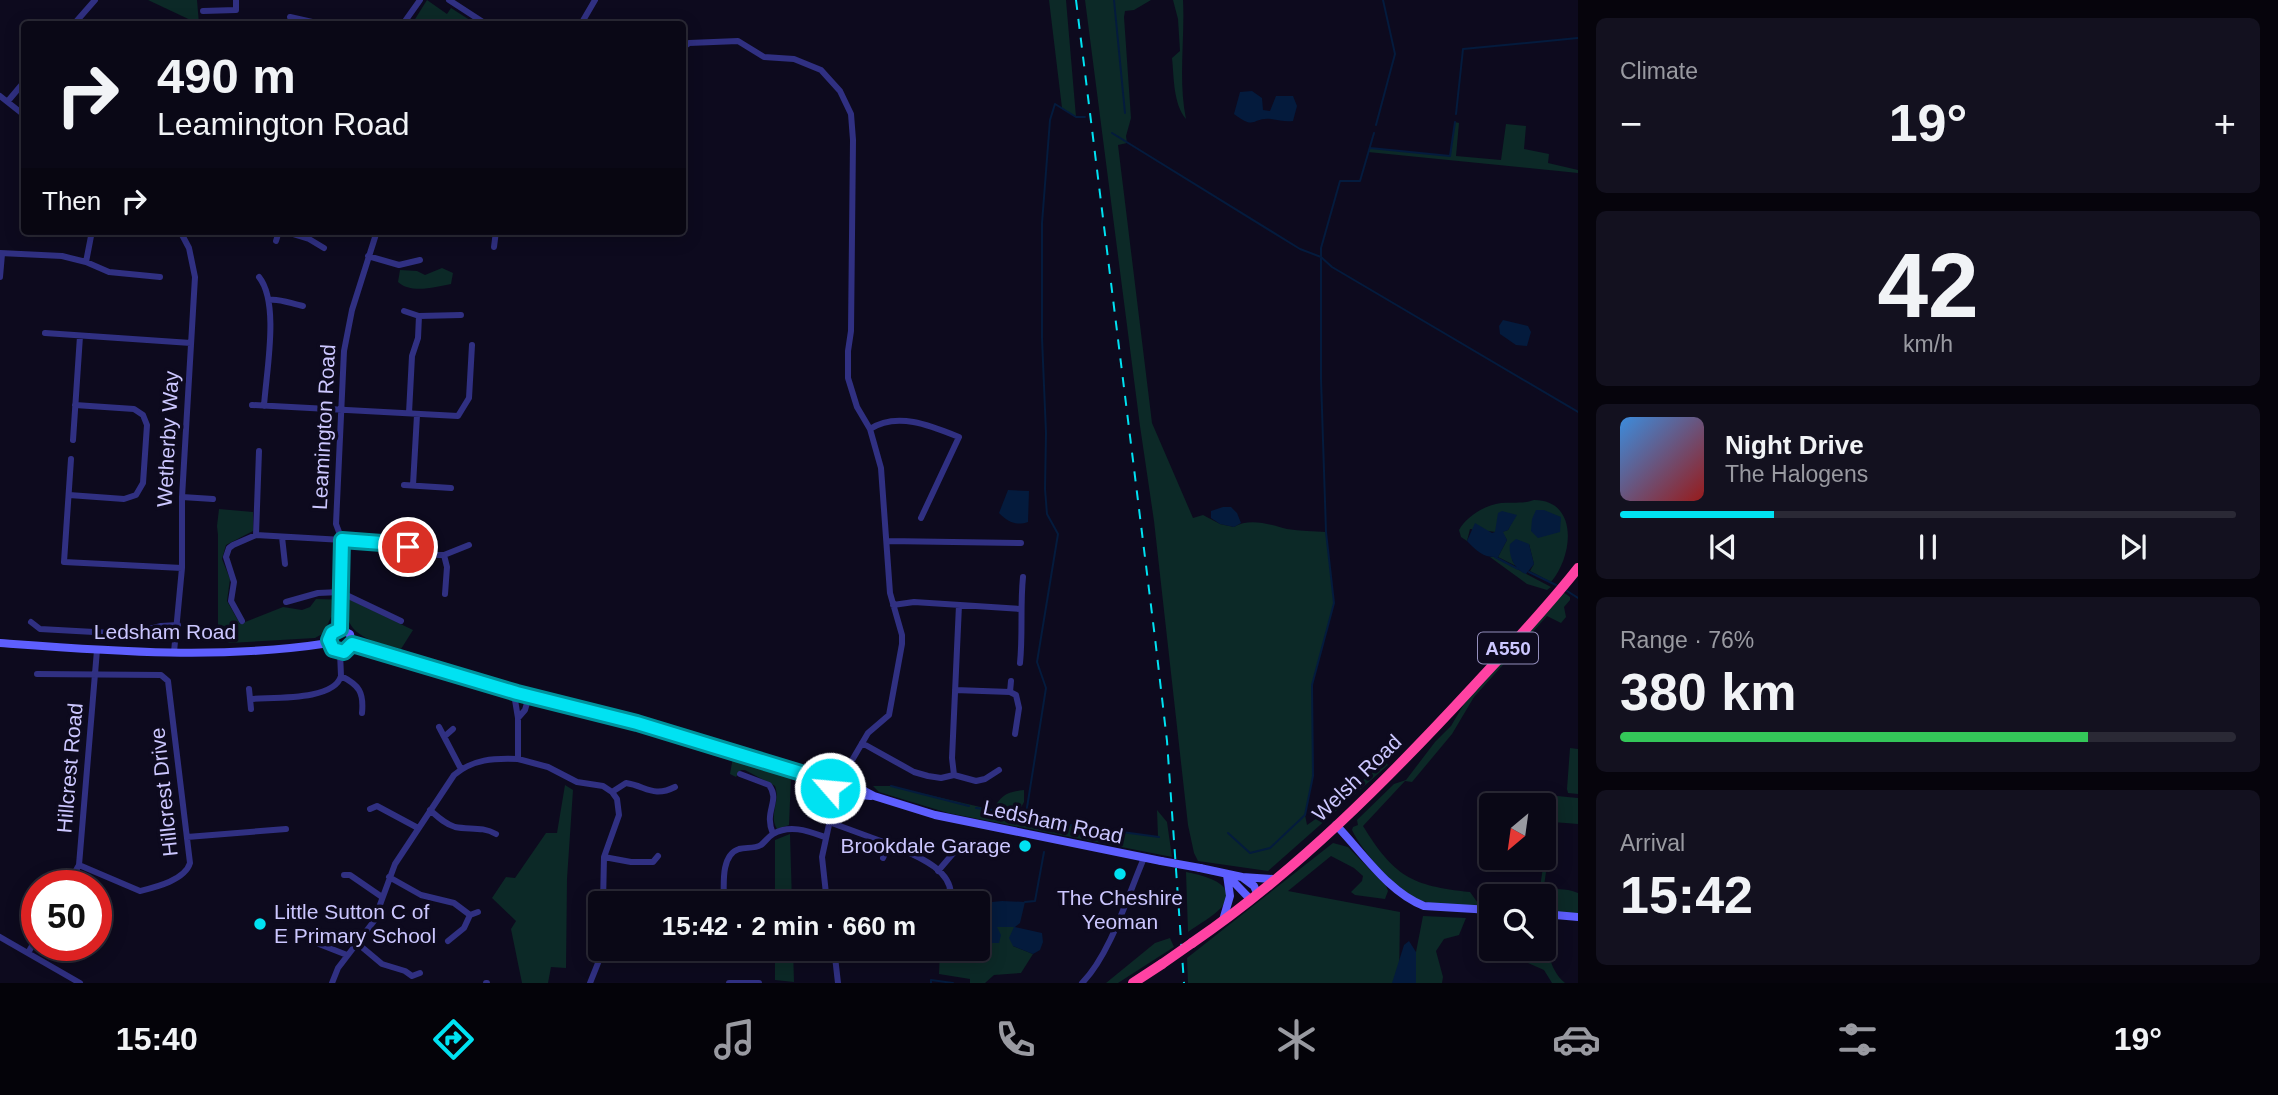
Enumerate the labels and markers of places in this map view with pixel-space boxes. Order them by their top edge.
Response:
pin [378,517,438,577]
place label: Brookdale Garage [841,834,1011,857]
marker: Brookdale Garage [1017,838,1033,854]
marker: The Cheshire Yeoman [1112,866,1128,882]
place label: The Cheshire Yeoman [1057,886,1183,933]
place label: Little Sutton C of E Primary School [274,900,436,947]
marker: Little Sutton C of E Primary School [252,916,268,932]

